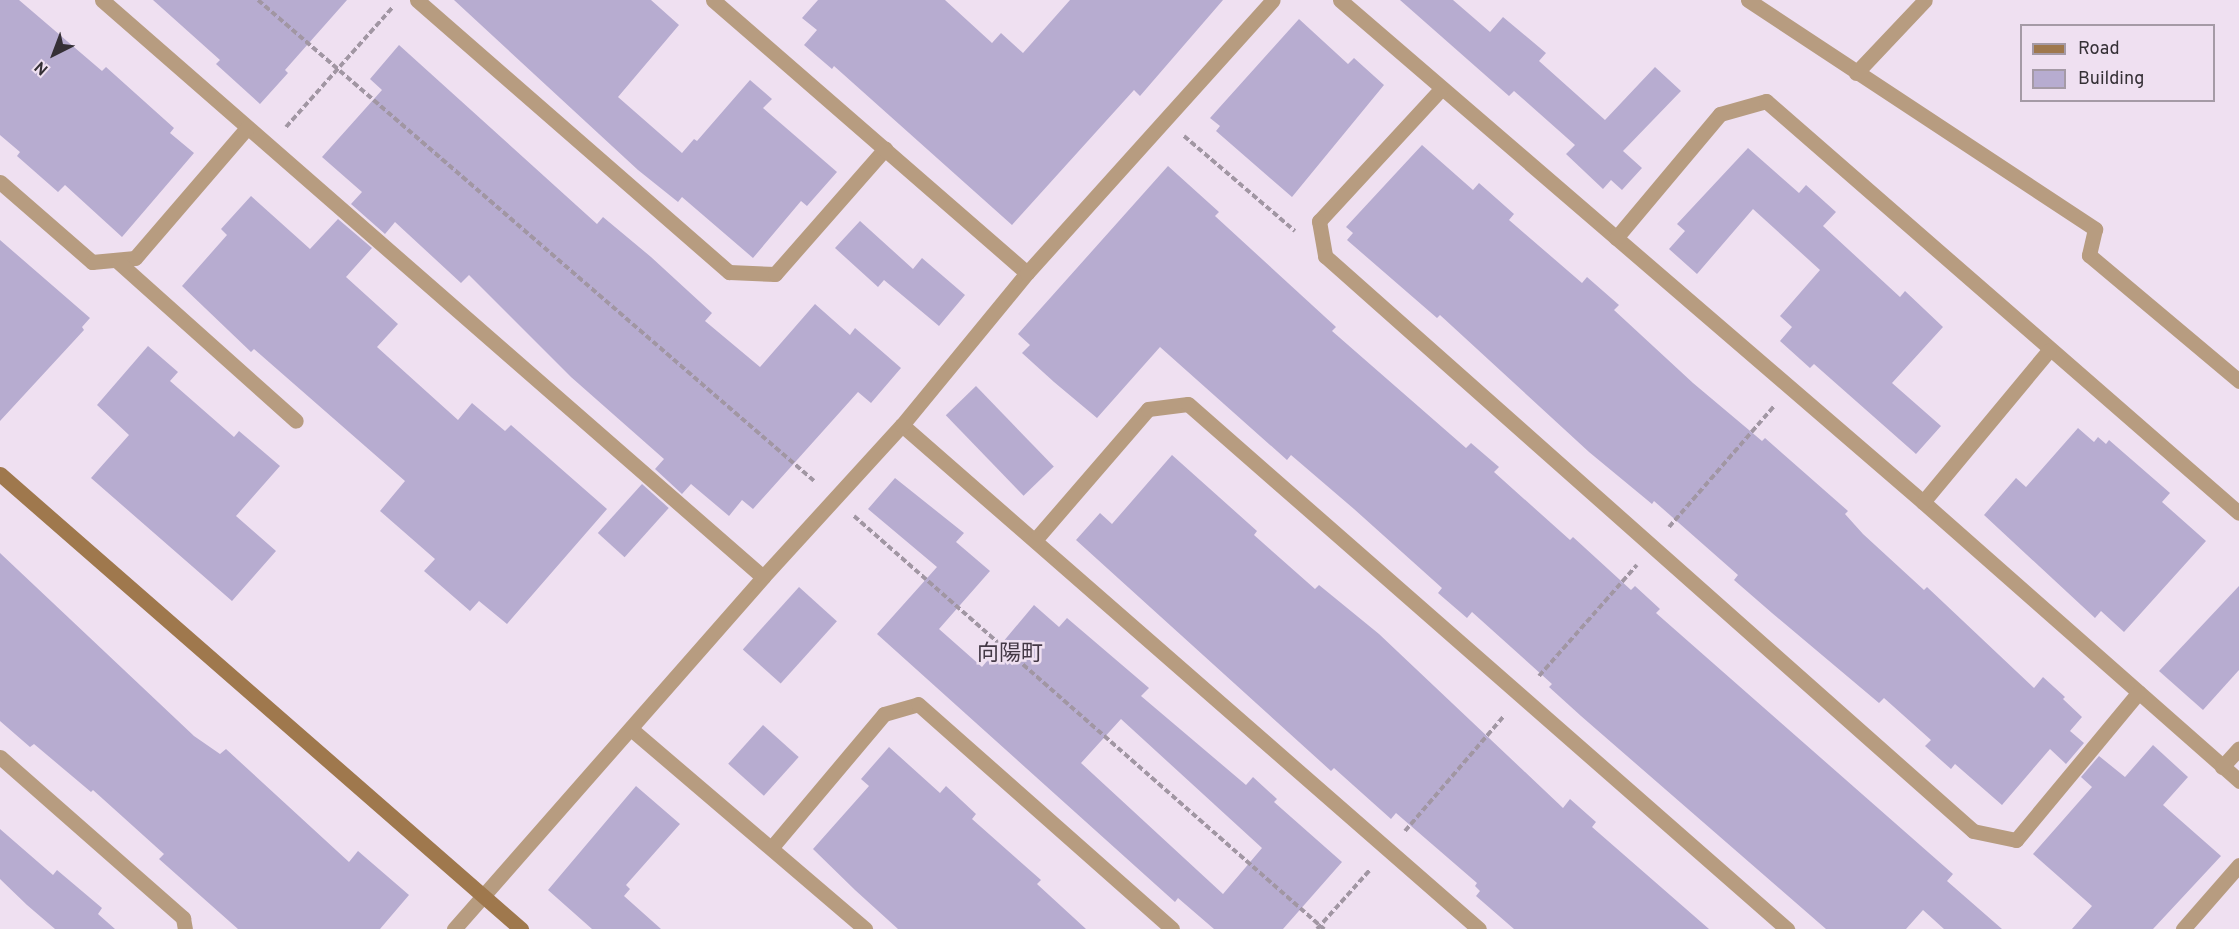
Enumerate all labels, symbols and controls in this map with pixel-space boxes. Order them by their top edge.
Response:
north arrow [24,24,84,84]
legend [2020,24,2215,102]
text: Road [2078,38,2120,61]
text: N [31,56,53,79]
text: Building [2078,68,2144,91]
district label: 向陽町 [977,642,1043,668]

